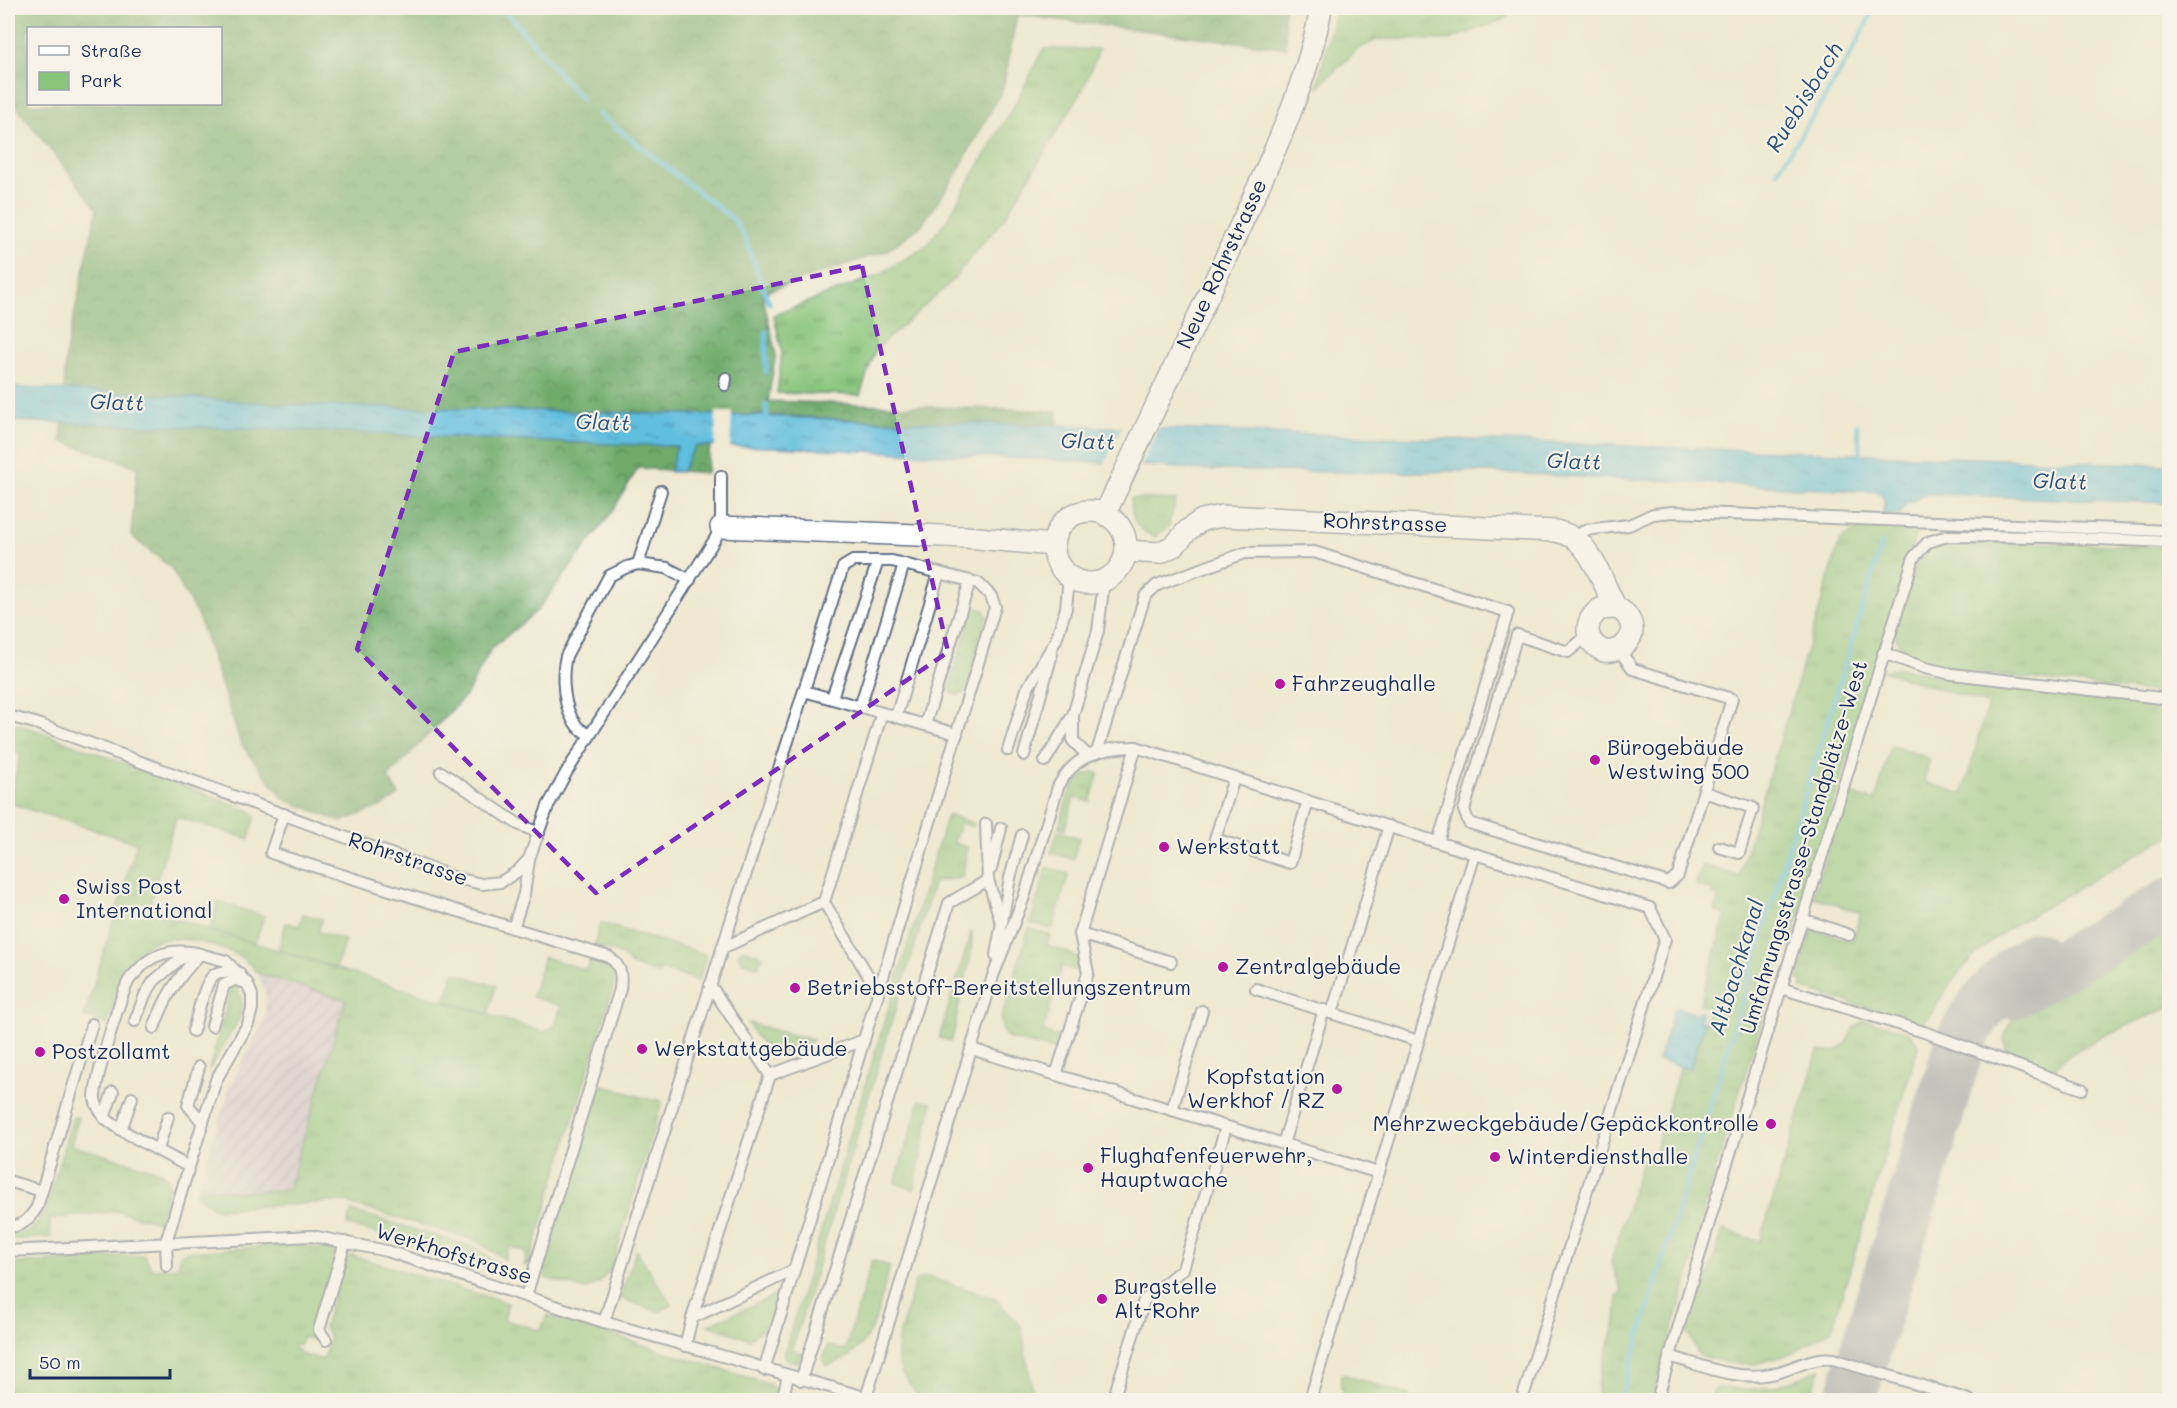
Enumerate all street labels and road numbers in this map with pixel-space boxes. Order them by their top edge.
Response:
street label: Neue Rohrstrasse [1169,174,1272,353]
street label: Rohrstrasse [1322,506,1448,537]
street label: Umfahrungsstrasse-Standplätze-West [1733,656,1872,1037]
street label: Rohrstrasse [345,825,472,891]
street label: Werkhofstrasse [373,1216,536,1289]

